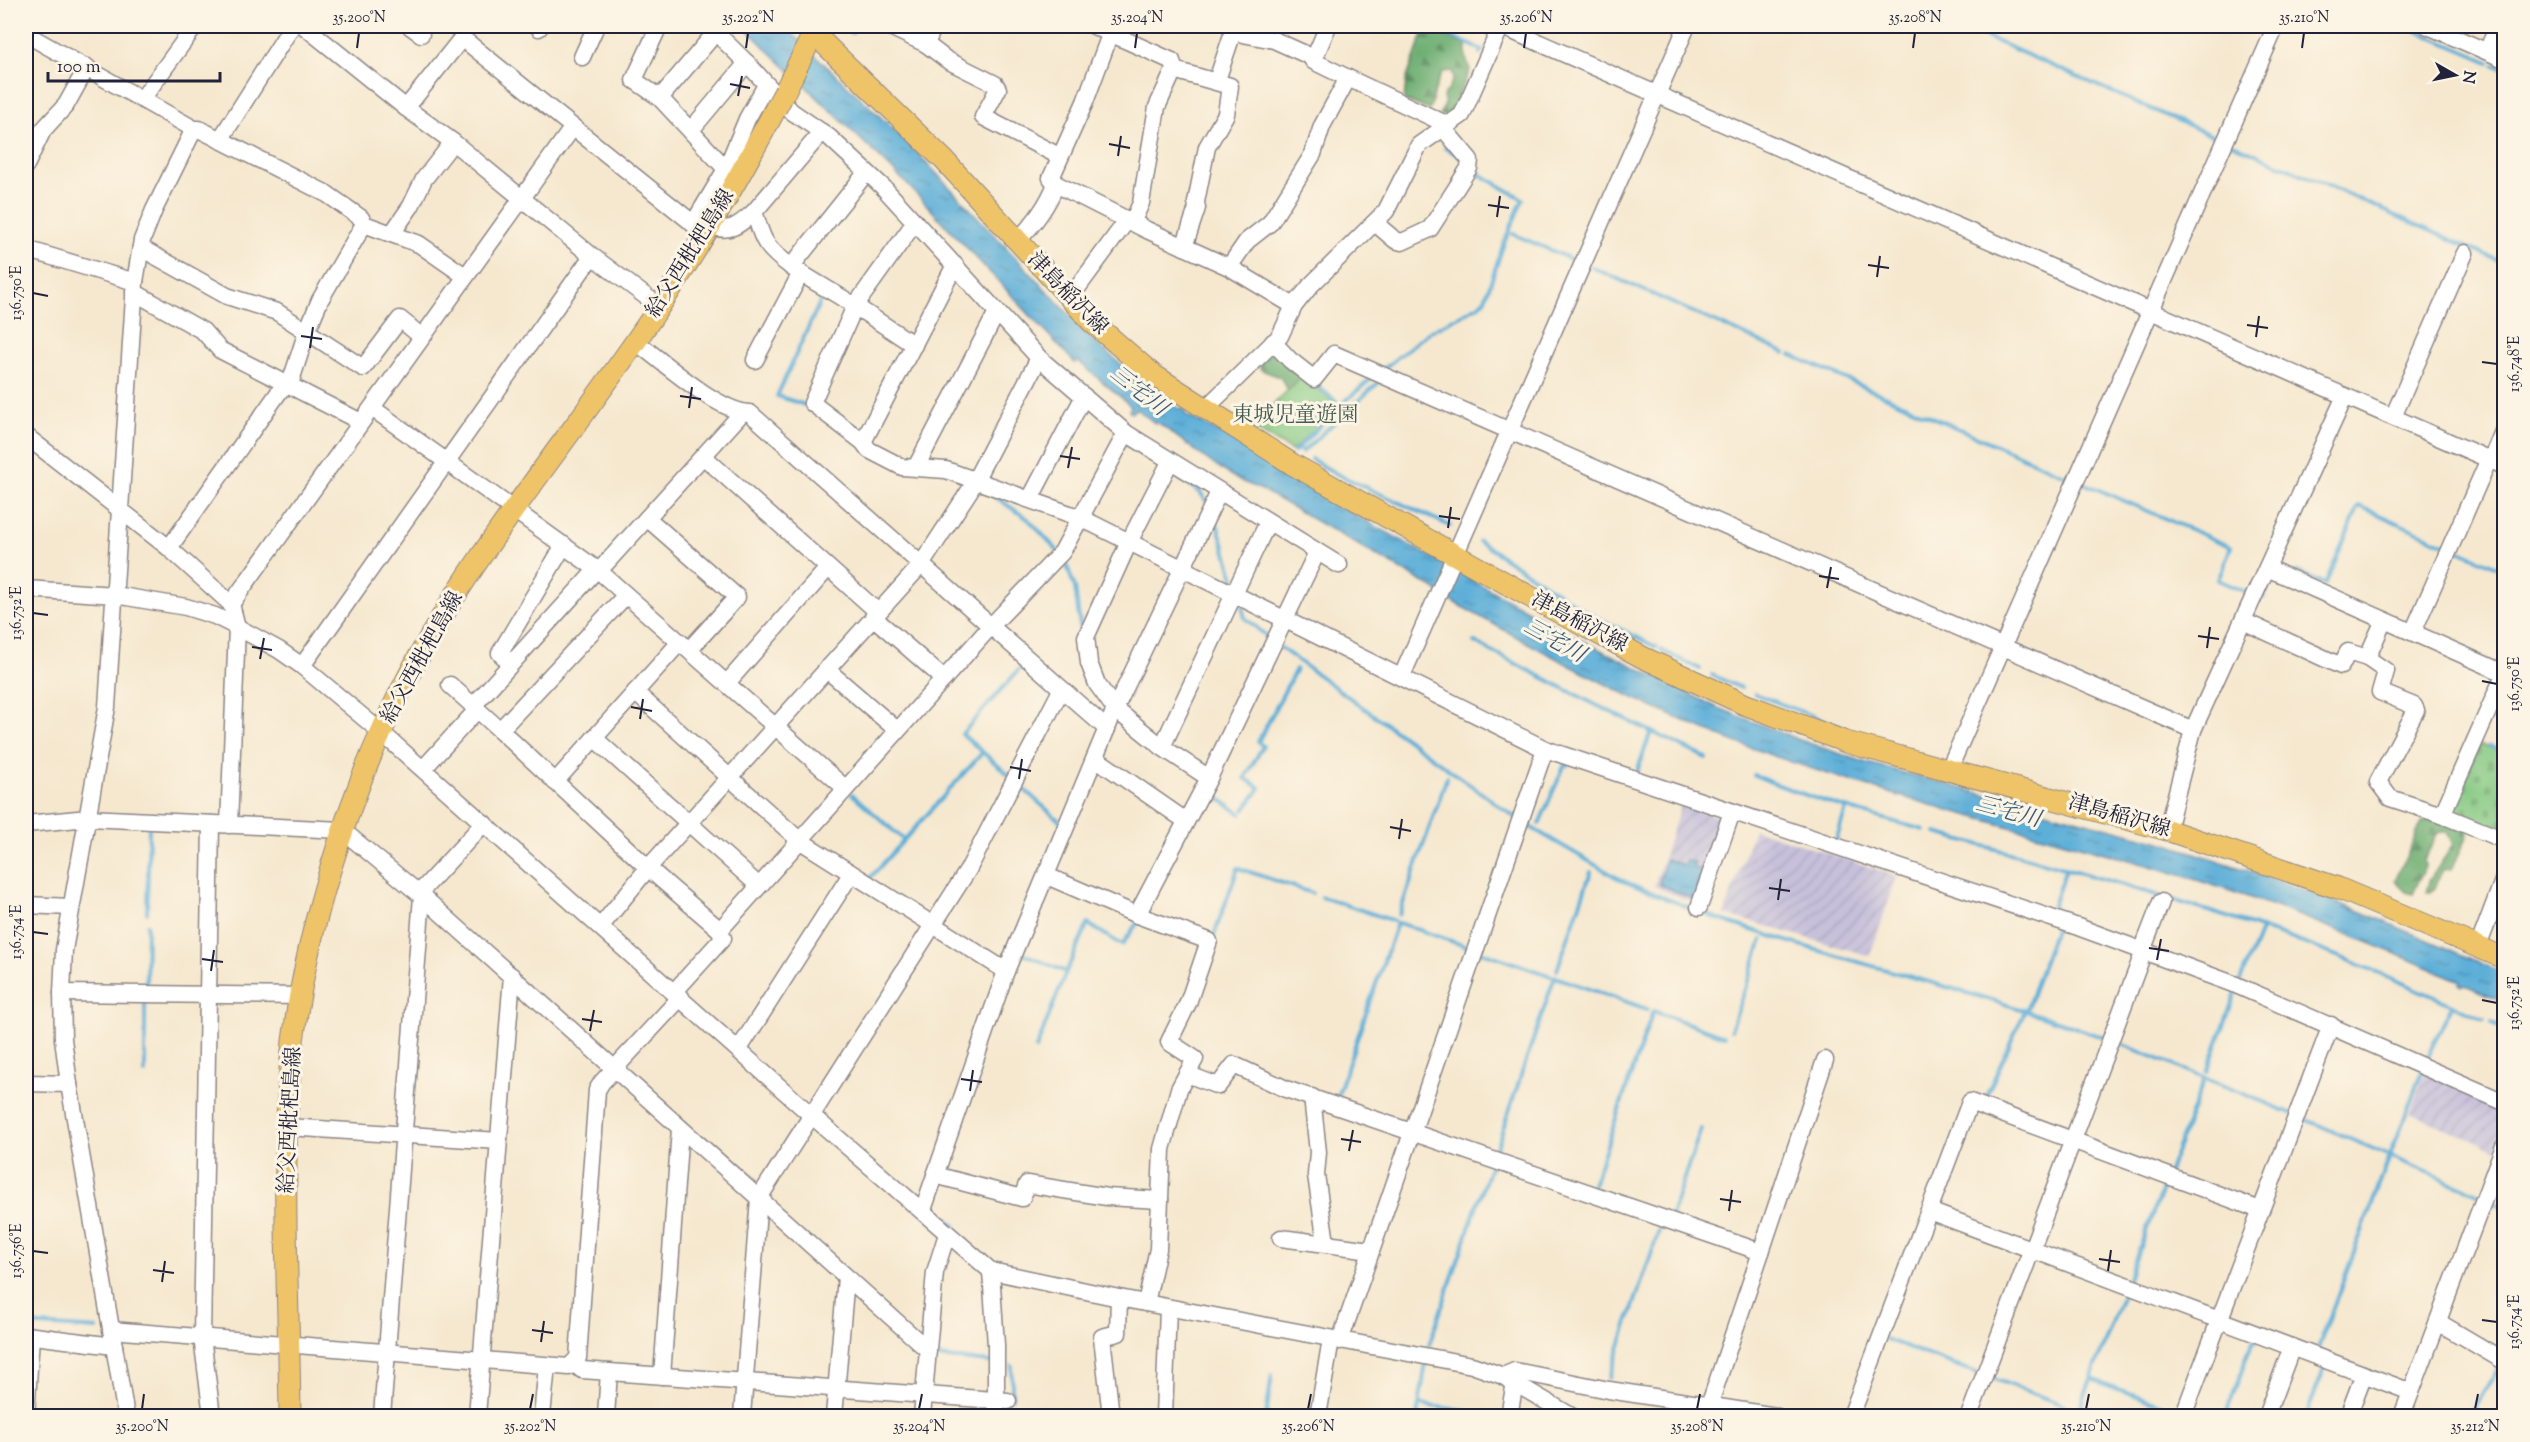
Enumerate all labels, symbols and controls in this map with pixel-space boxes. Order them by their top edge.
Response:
text: 35.200°N [332,8,386,29]
text: 35.202°N [722,8,774,29]
text: 35.204°N [1111,8,1163,29]
text: 35.206°N [1499,8,1553,29]
text: 35.208°N [1888,8,1942,29]
text: 35.210°N [2279,8,2329,29]
scale bar [48,45,220,83]
north arrow [2425,45,2485,105]
text: 100 m [57,55,101,81]
text: N [2455,69,2480,85]
street label: 給父西枇杷島線 [639,184,743,324]
street label: 津島稲沢線 [1020,246,1114,342]
text: 136.750°E [7,265,28,321]
text: 136.748°E [2505,336,2526,392]
water label: 三宅川 [1102,359,1175,426]
park label: 東城児童遊園 [1232,401,1358,431]
street label: 津島稲沢線 [1526,585,1632,661]
text: 136.752°E [7,586,28,640]
street label: 給父西枇杷島線 [374,586,472,730]
water label: 三宅川 [1517,612,1592,673]
text: 136.750°E [2505,656,2526,712]
street label: 津島稲沢線 [2064,788,2174,846]
water label: 三宅川 [1972,789,2046,838]
text: 136.754°E [7,905,28,960]
text: 136.752°E [2505,976,2526,1030]
street label: 給父西枇杷島線 [272,1046,310,1194]
text: 136.756°E [7,1223,28,1279]
text: 136.754°E [2505,1295,2526,1350]
text: 35.200°N [115,1417,169,1438]
text: 35.202°N [504,1417,556,1438]
text: 35.204°N [893,1417,945,1438]
text: 35.206°N [1281,1417,1335,1438]
text: 35.208°N [1670,1417,1724,1438]
text: 35.210°N [2061,1417,2111,1438]
text: 35.212°N [2450,1417,2500,1438]

